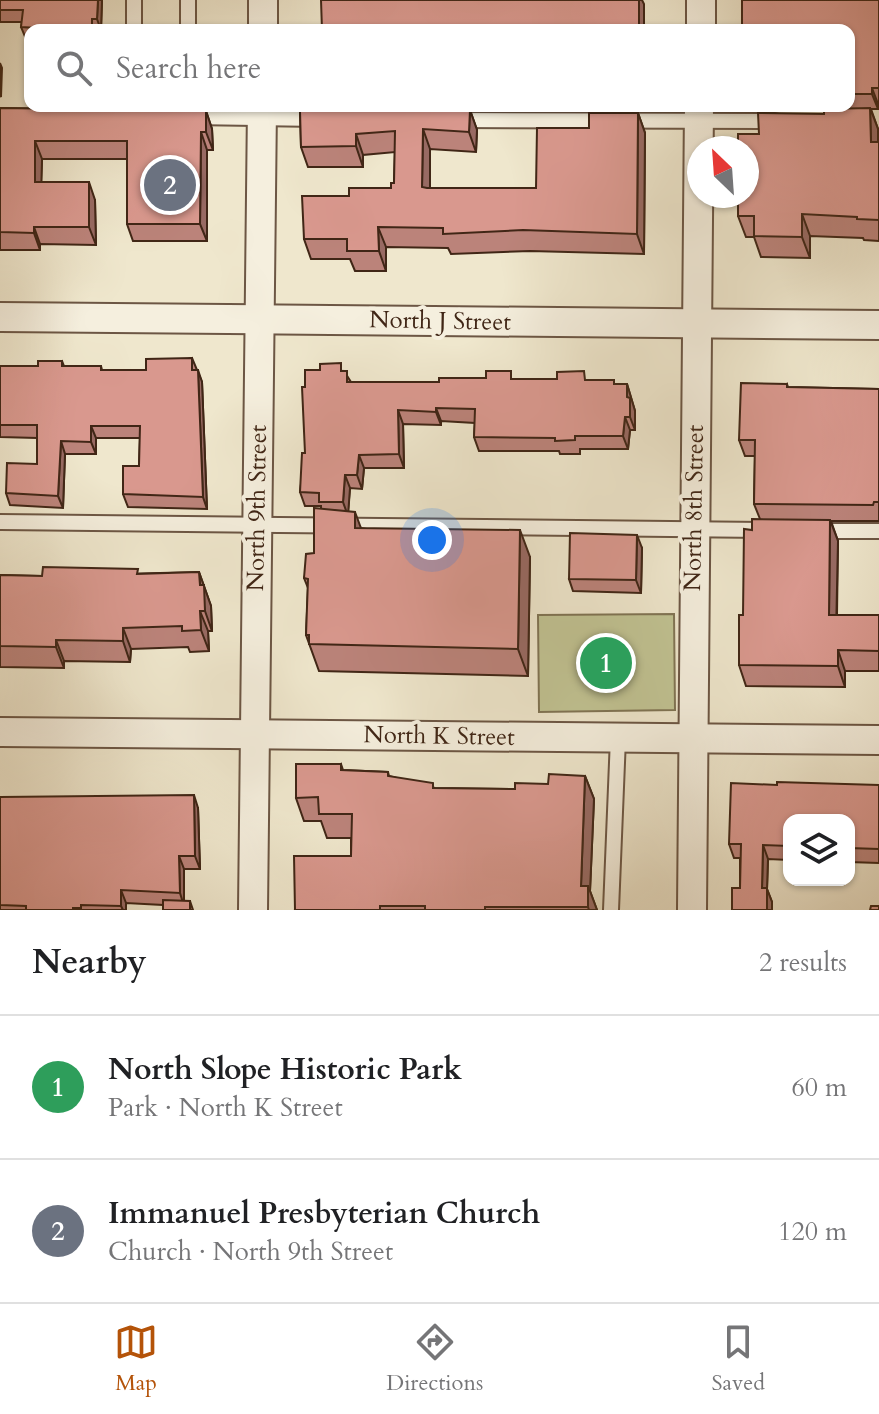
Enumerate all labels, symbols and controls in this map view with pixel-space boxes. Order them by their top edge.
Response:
search box [24,24,855,112]
icon: search [52,46,96,90]
text: Search here [116,48,261,89]
north arrow [687,136,759,208]
pin: 2 [144,155,196,215]
street label: North J Street [369,303,512,339]
street label: North 9th Street [239,424,275,592]
street label: North 8th Street [676,424,712,592]
your location [412,520,452,560]
pin: 1 [580,633,632,693]
street label: North K Street [363,718,515,754]
map controls [783,814,855,886]
button: layers [783,814,855,886]
text: Nearby [32,939,147,985]
text: 2 results [759,945,847,980]
text: North Slope Historic Park [108,1049,462,1090]
text: 1 [51,1070,65,1105]
text: 60 m [791,1070,847,1105]
text: Park · North K Street [108,1090,343,1125]
text: Immanuel Presbyterian Church [108,1193,540,1234]
text: 2 [51,1214,65,1249]
text: 120 m [778,1214,847,1249]
text: Church · North 9th Street [108,1234,393,1269]
tab: Map [114,1320,158,1398]
tab: Directions [386,1320,483,1398]
tab: Saved [712,1320,765,1398]

